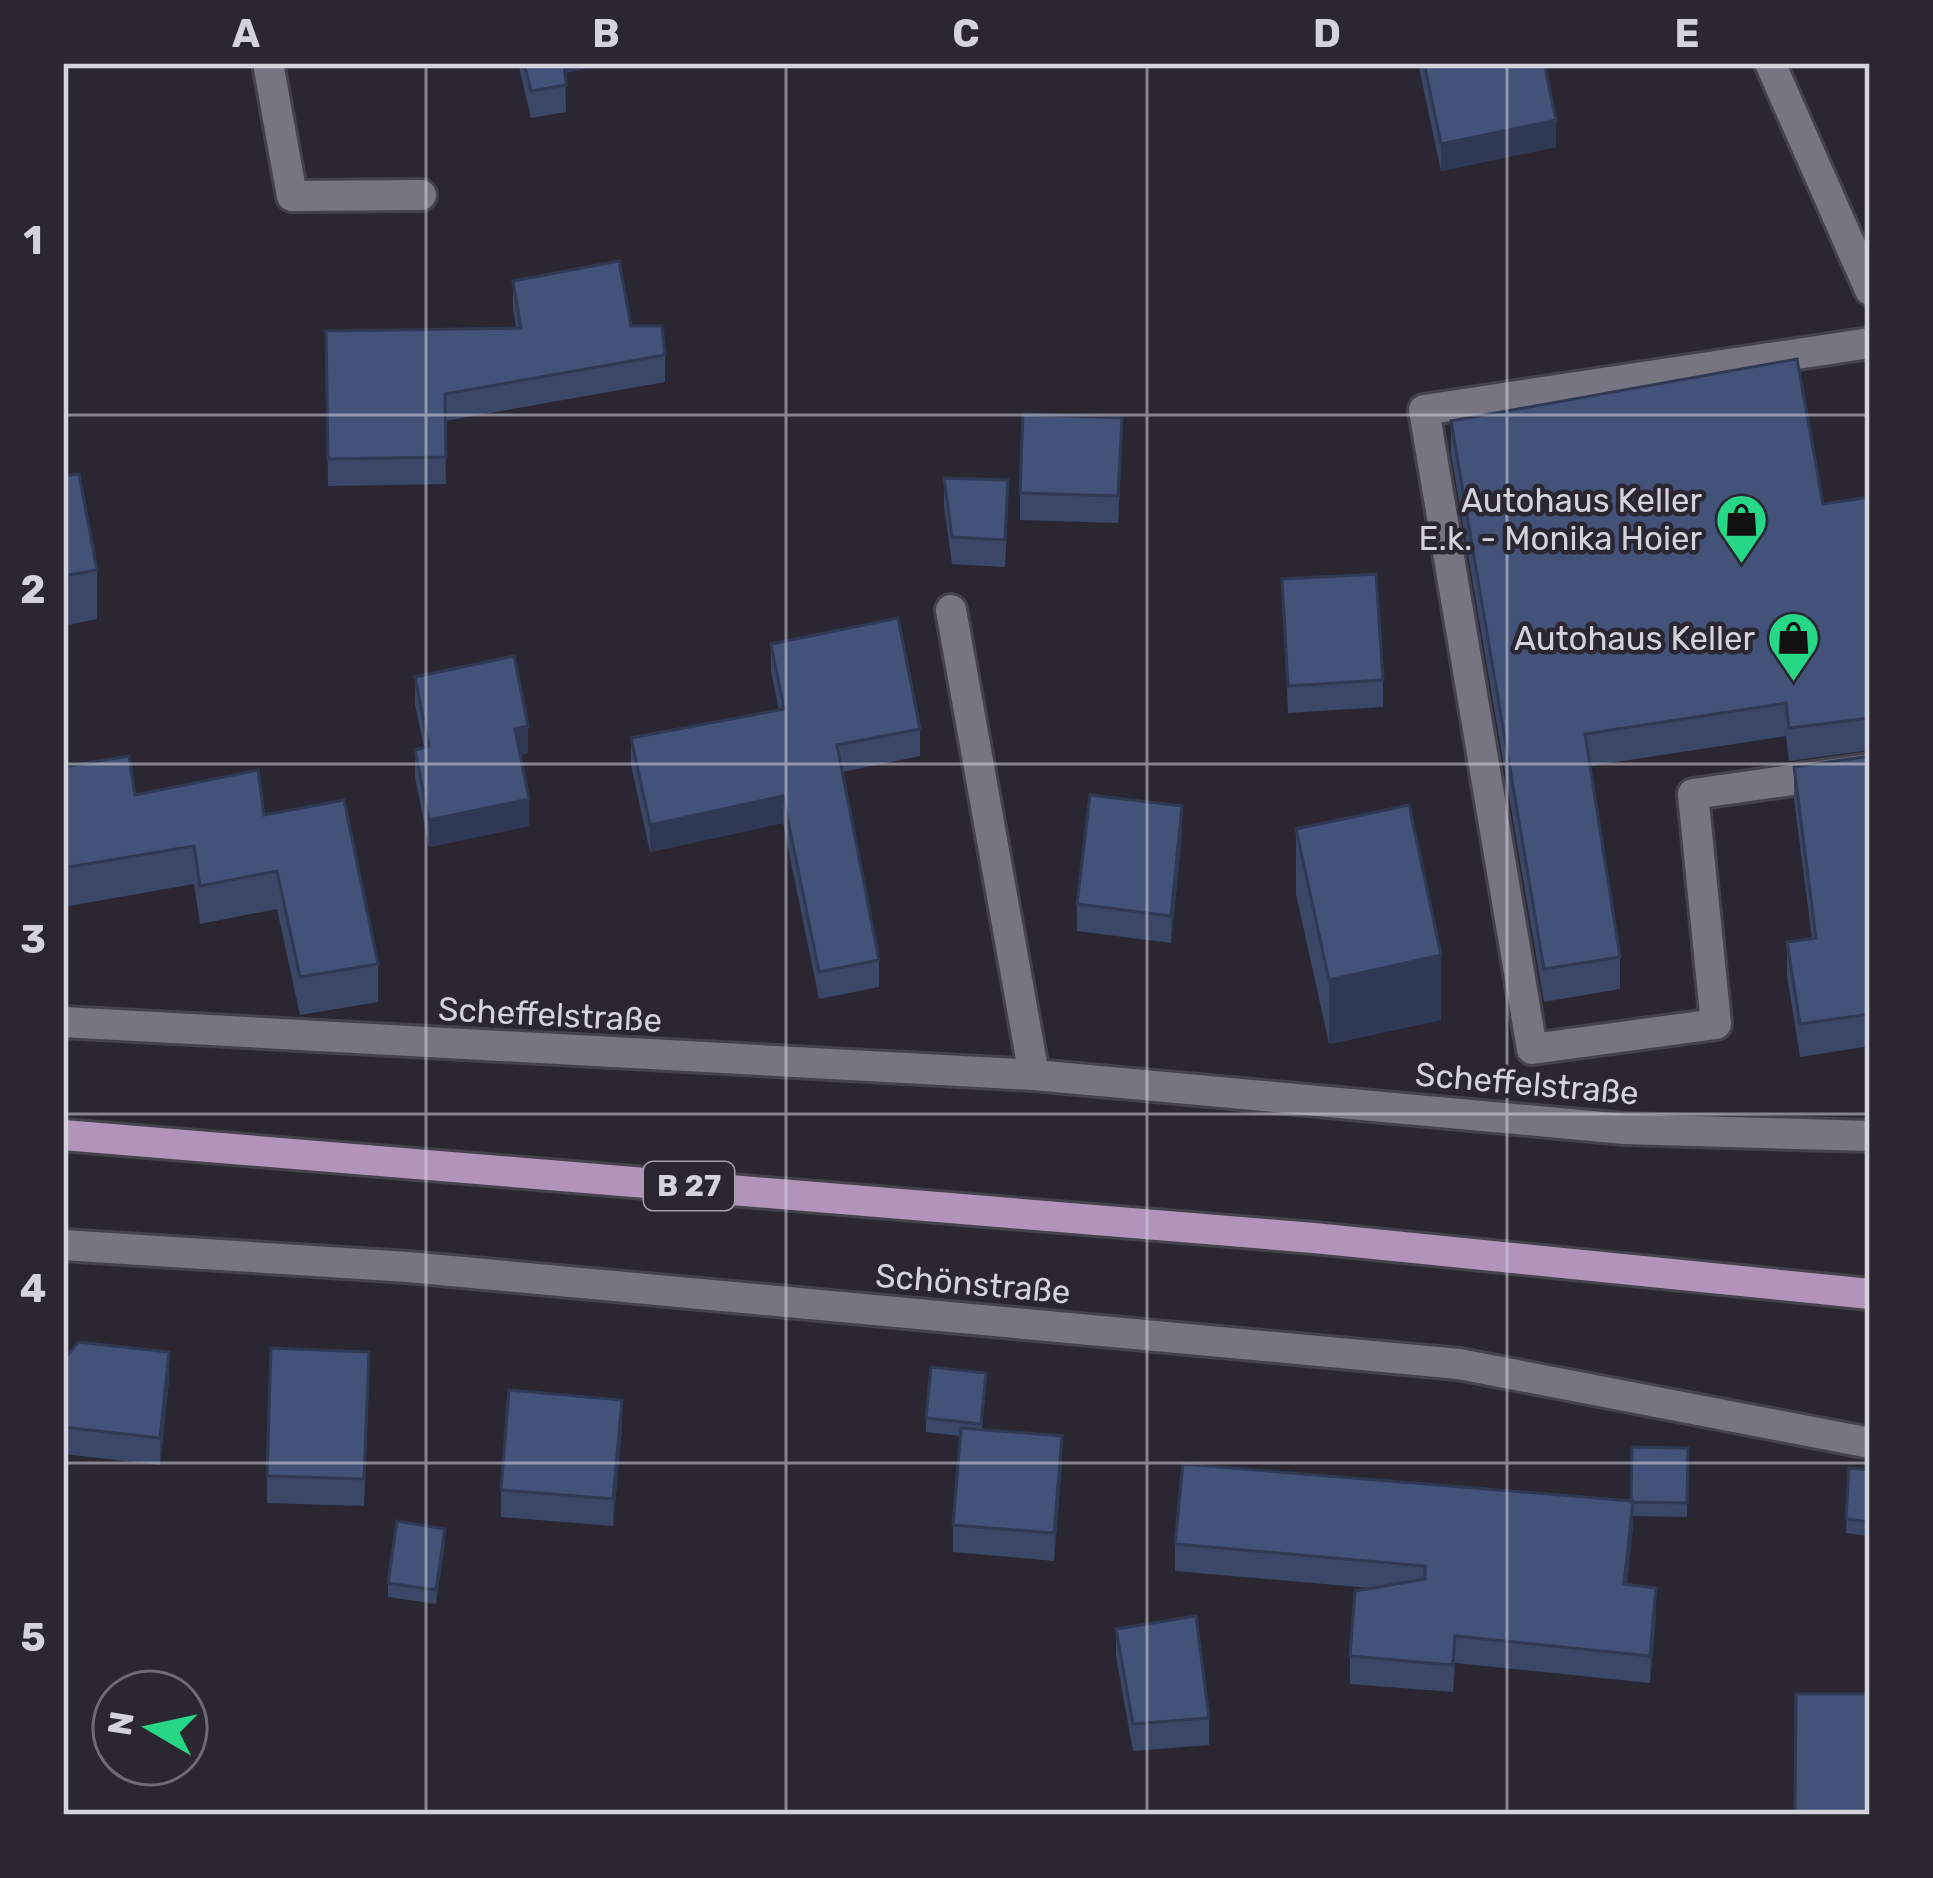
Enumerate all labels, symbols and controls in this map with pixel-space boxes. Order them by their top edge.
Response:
text: A [232,11,260,57]
text: B [592,11,620,57]
text: C [952,11,980,57]
text: D [1313,11,1341,57]
text: E [1675,11,1699,57]
text: 1 [23,218,43,264]
place label: Autohaus Keller E.k. - Monika Hoier [1419,481,1702,558]
shop icon: Autohaus Keller E.k. - Monika Hoier [1713,491,1769,565]
text: 2 [20,567,46,613]
shop icon: Autohaus Keller [1766,610,1822,684]
place label: Autohaus Keller [1514,619,1755,658]
text: 3 [20,917,46,963]
street label: Scheffelstraße [437,989,663,1040]
street label: Scheffelstraße [1414,1054,1640,1113]
road number: B 27 [644,1162,734,1210]
street label: Schönstraße [874,1256,1072,1311]
text: 4 [20,1266,46,1312]
text: 5 [20,1615,46,1661]
north arrow [90,1668,210,1788]
text: N [100,1709,142,1738]

